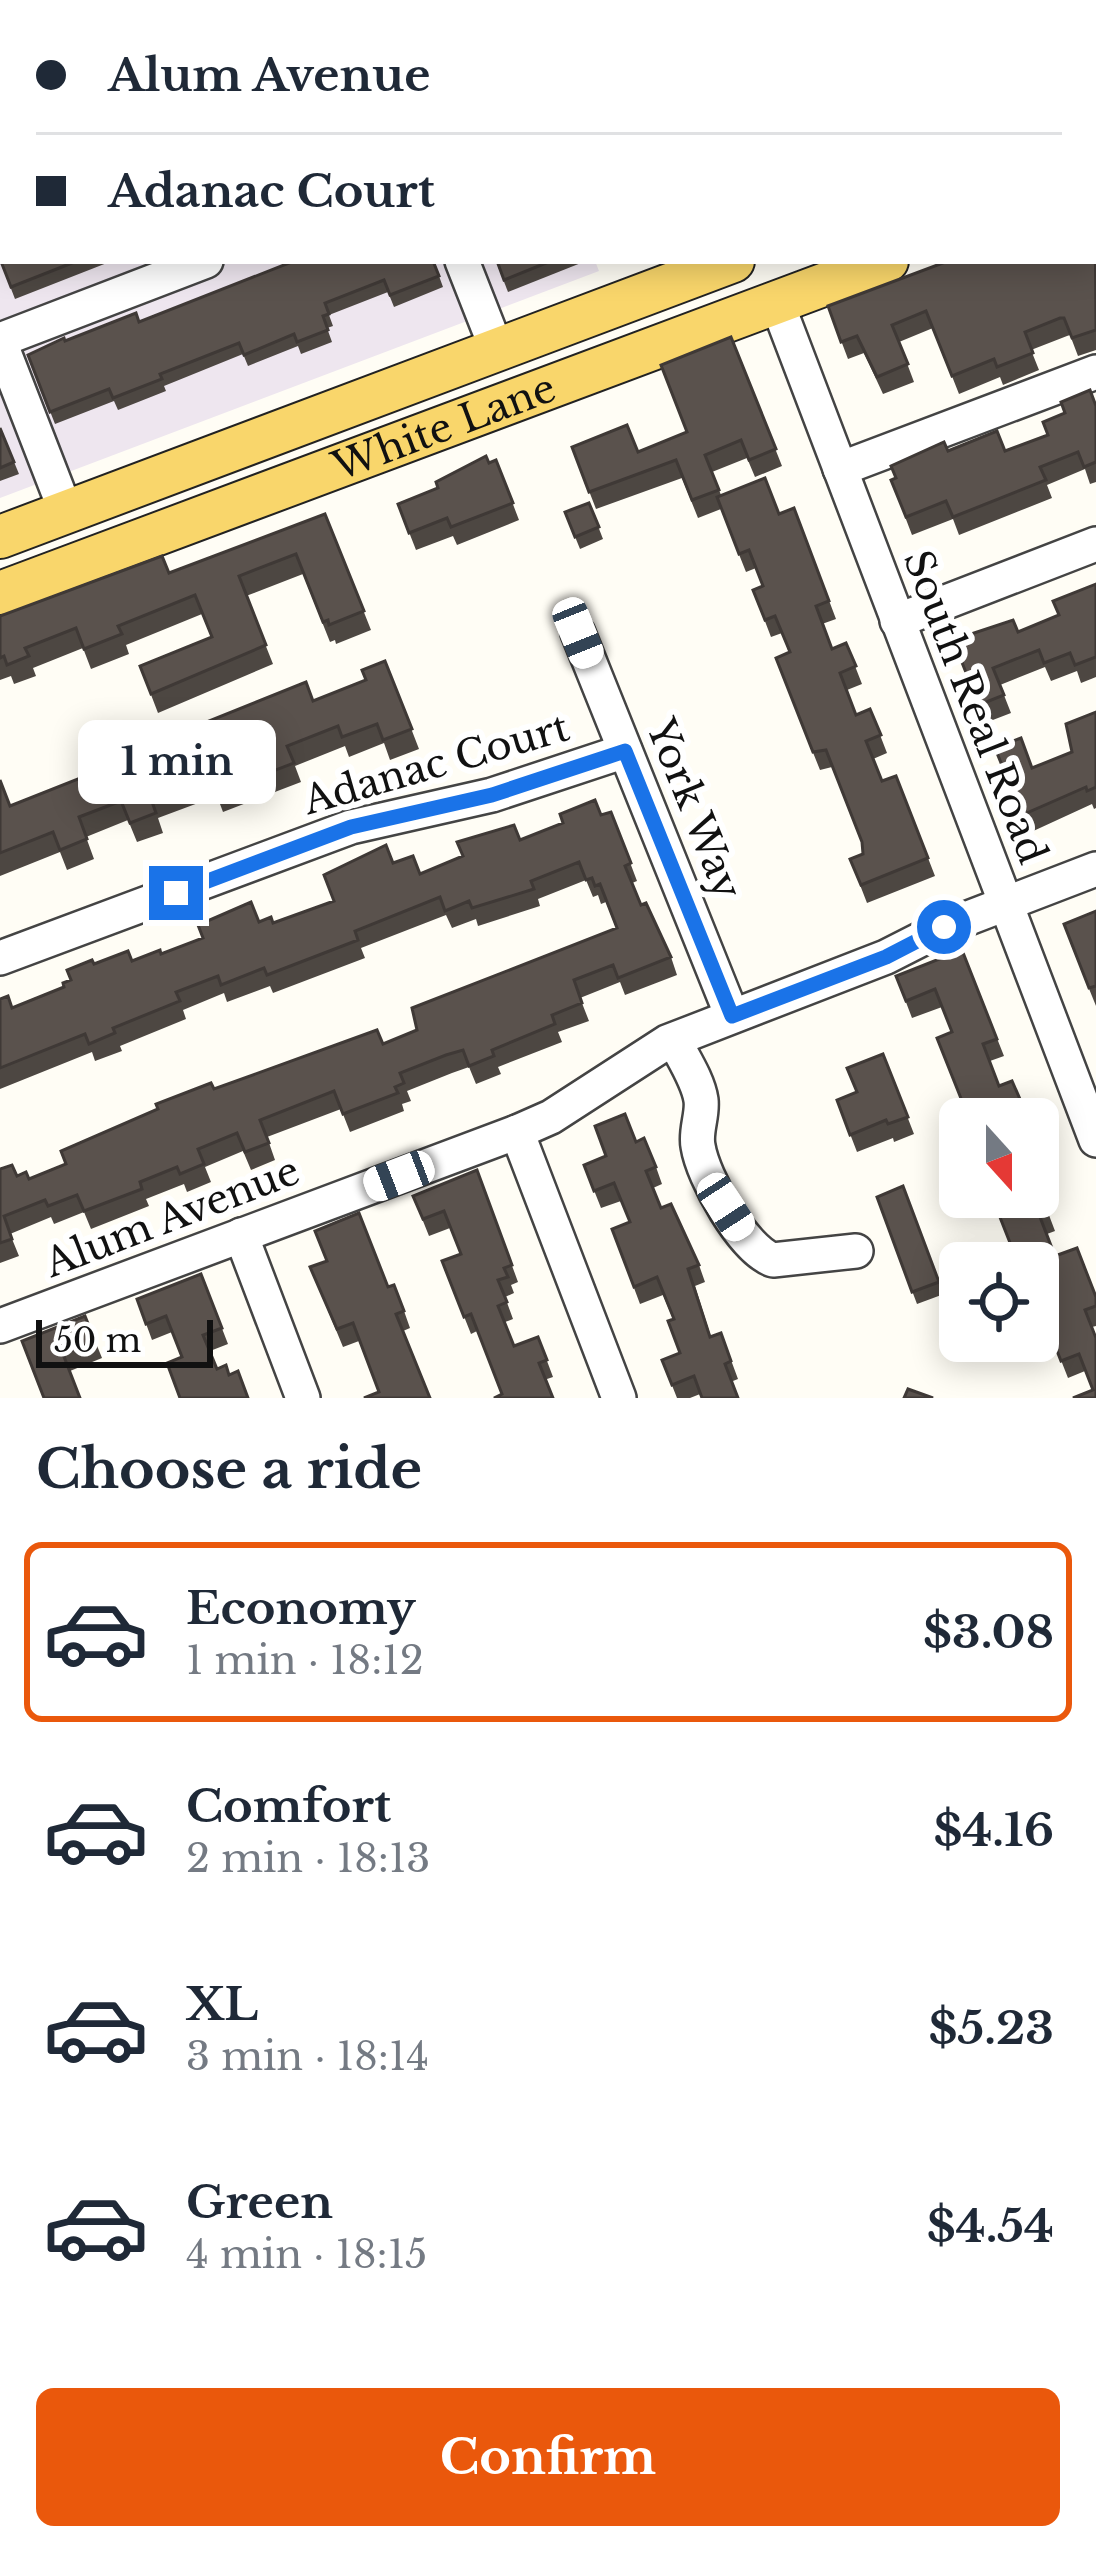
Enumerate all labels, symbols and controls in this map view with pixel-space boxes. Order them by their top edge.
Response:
text: Alum Avenue [108,47,431,103]
text: Adanac Court [108,163,435,219]
street label: White Lane [325,363,562,491]
street label: South Real Road [893,543,1057,871]
car [548,593,608,673]
street label: Adanac Court [296,703,575,826]
street label: York Way [635,711,752,906]
callout: 1 min [77,719,275,803]
text: 1 min [121,737,233,786]
route end [149,866,203,920]
route start [917,900,971,954]
north arrow [939,1098,1059,1218]
map controls [939,1098,1059,1362]
street label: Alum Avenue [37,1146,306,1288]
car [359,1146,439,1206]
car [691,1167,761,1247]
button: locate [939,1242,1059,1362]
scale bar [36,1314,213,1367]
text: 50 m [54,1320,141,1361]
text: Choose a ride [36,1436,422,1503]
icon: car [42,1578,150,1686]
text: Economy [186,1580,416,1636]
text: $3.08 [923,1604,1054,1660]
text: 1 min · 18:12 [186,1636,424,1685]
icon: car [42,1776,150,1884]
text: Comfort [186,1778,391,1834]
text: $4.16 [933,1802,1054,1858]
text: 2 min · 18:13 [186,1834,430,1883]
icon: car [42,1974,150,2082]
text: XL [186,1976,258,2032]
text: $5.23 [929,2000,1054,2056]
text: 3 min · 18:14 [186,2032,429,2081]
icon: car [42,2172,150,2280]
text: Green [186,2174,333,2230]
text: $4.54 [927,2198,1054,2254]
text: 4 min · 18:15 [186,2230,427,2279]
button: Confirm [36,2388,1060,2526]

